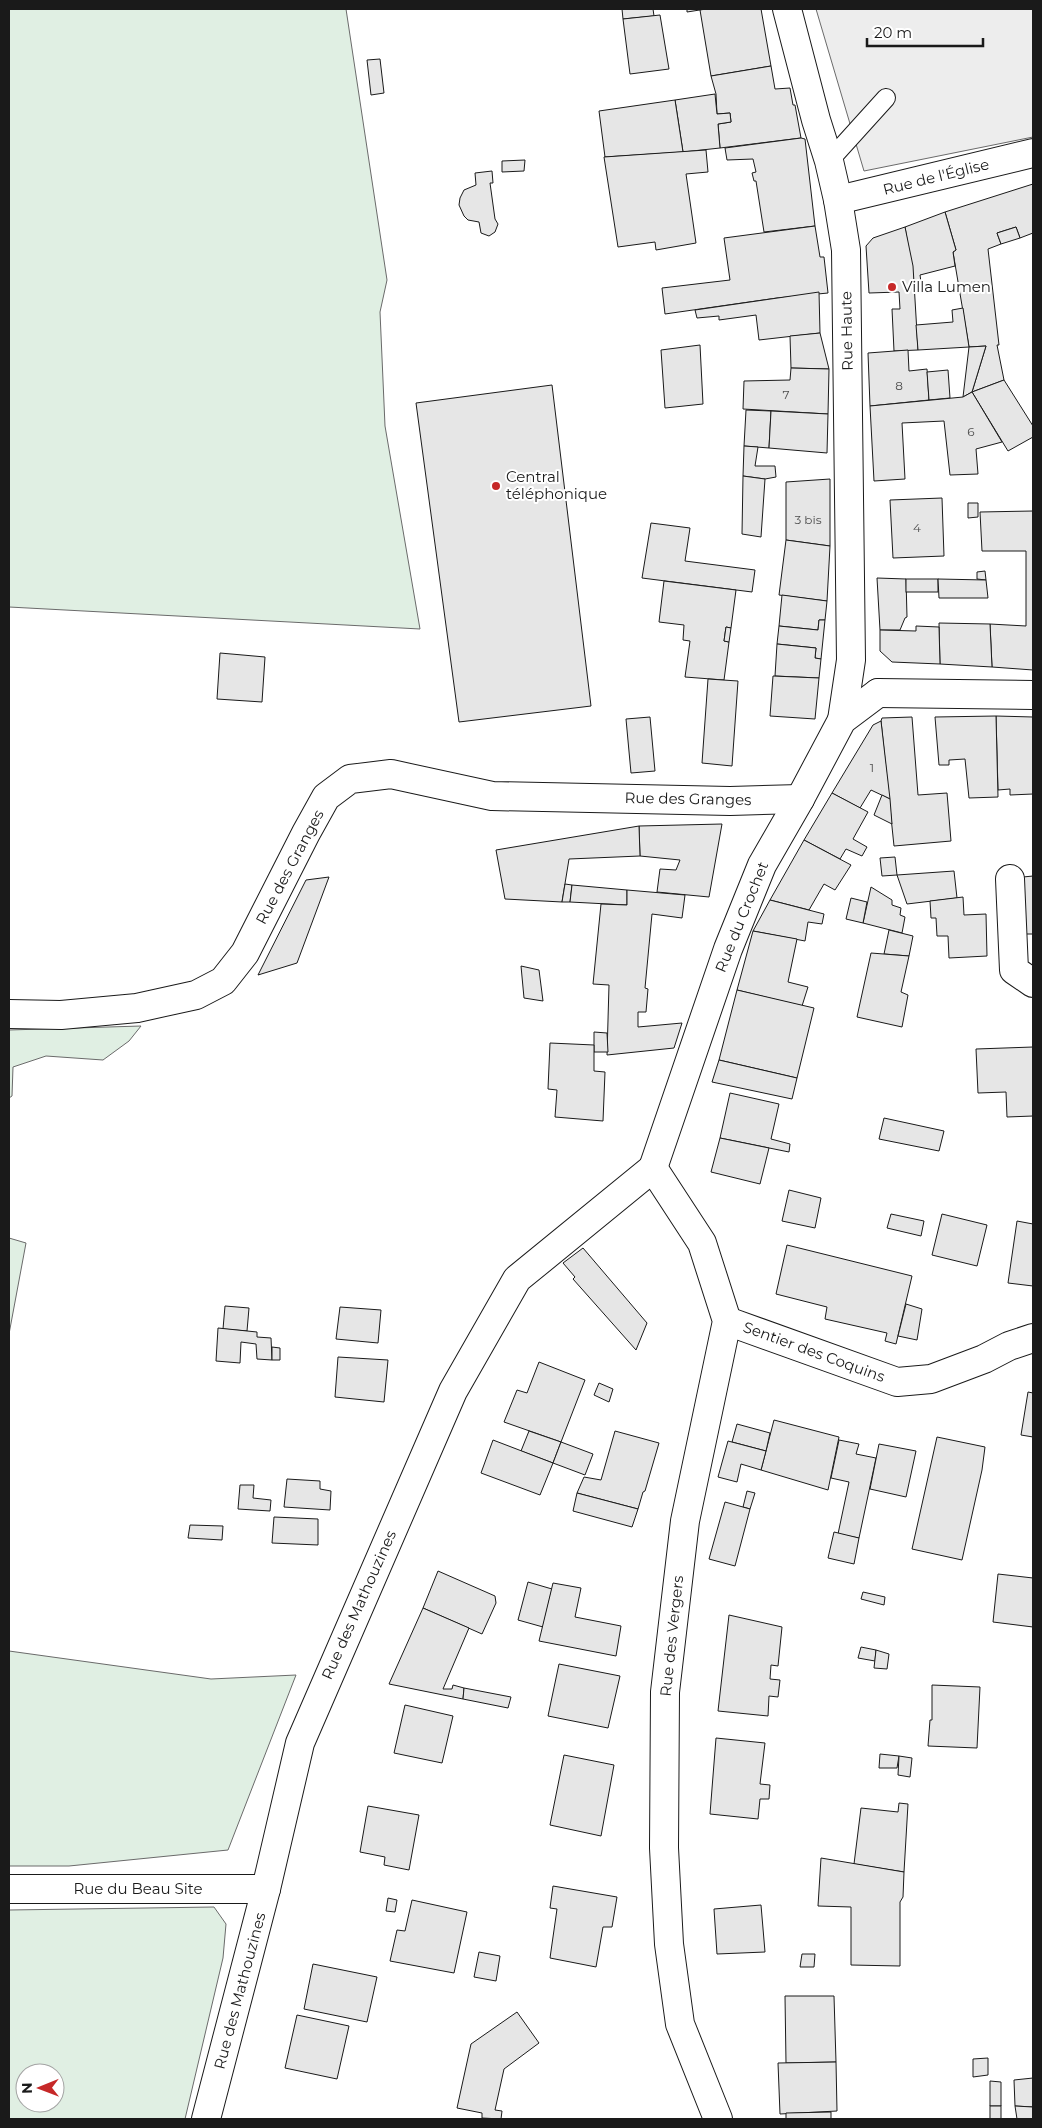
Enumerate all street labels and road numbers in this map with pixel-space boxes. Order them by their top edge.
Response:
street label: Rue de l'Église [881,154,991,199]
street label: Rue Haute [836,291,857,371]
street label: Rue des Granges [624,788,752,809]
street label: Rue des Granges [251,806,328,927]
street label: Rue du Crochet [711,859,772,975]
street label: Sentier des Coquins [741,1317,888,1386]
street label: Rue des Mathouzines [317,1527,400,1682]
street label: Rue des Vergers [656,1575,687,1697]
street label: Rue du Beau Site [73,1879,203,1898]
street label: Rue des Mathouzines [209,1910,270,2071]

